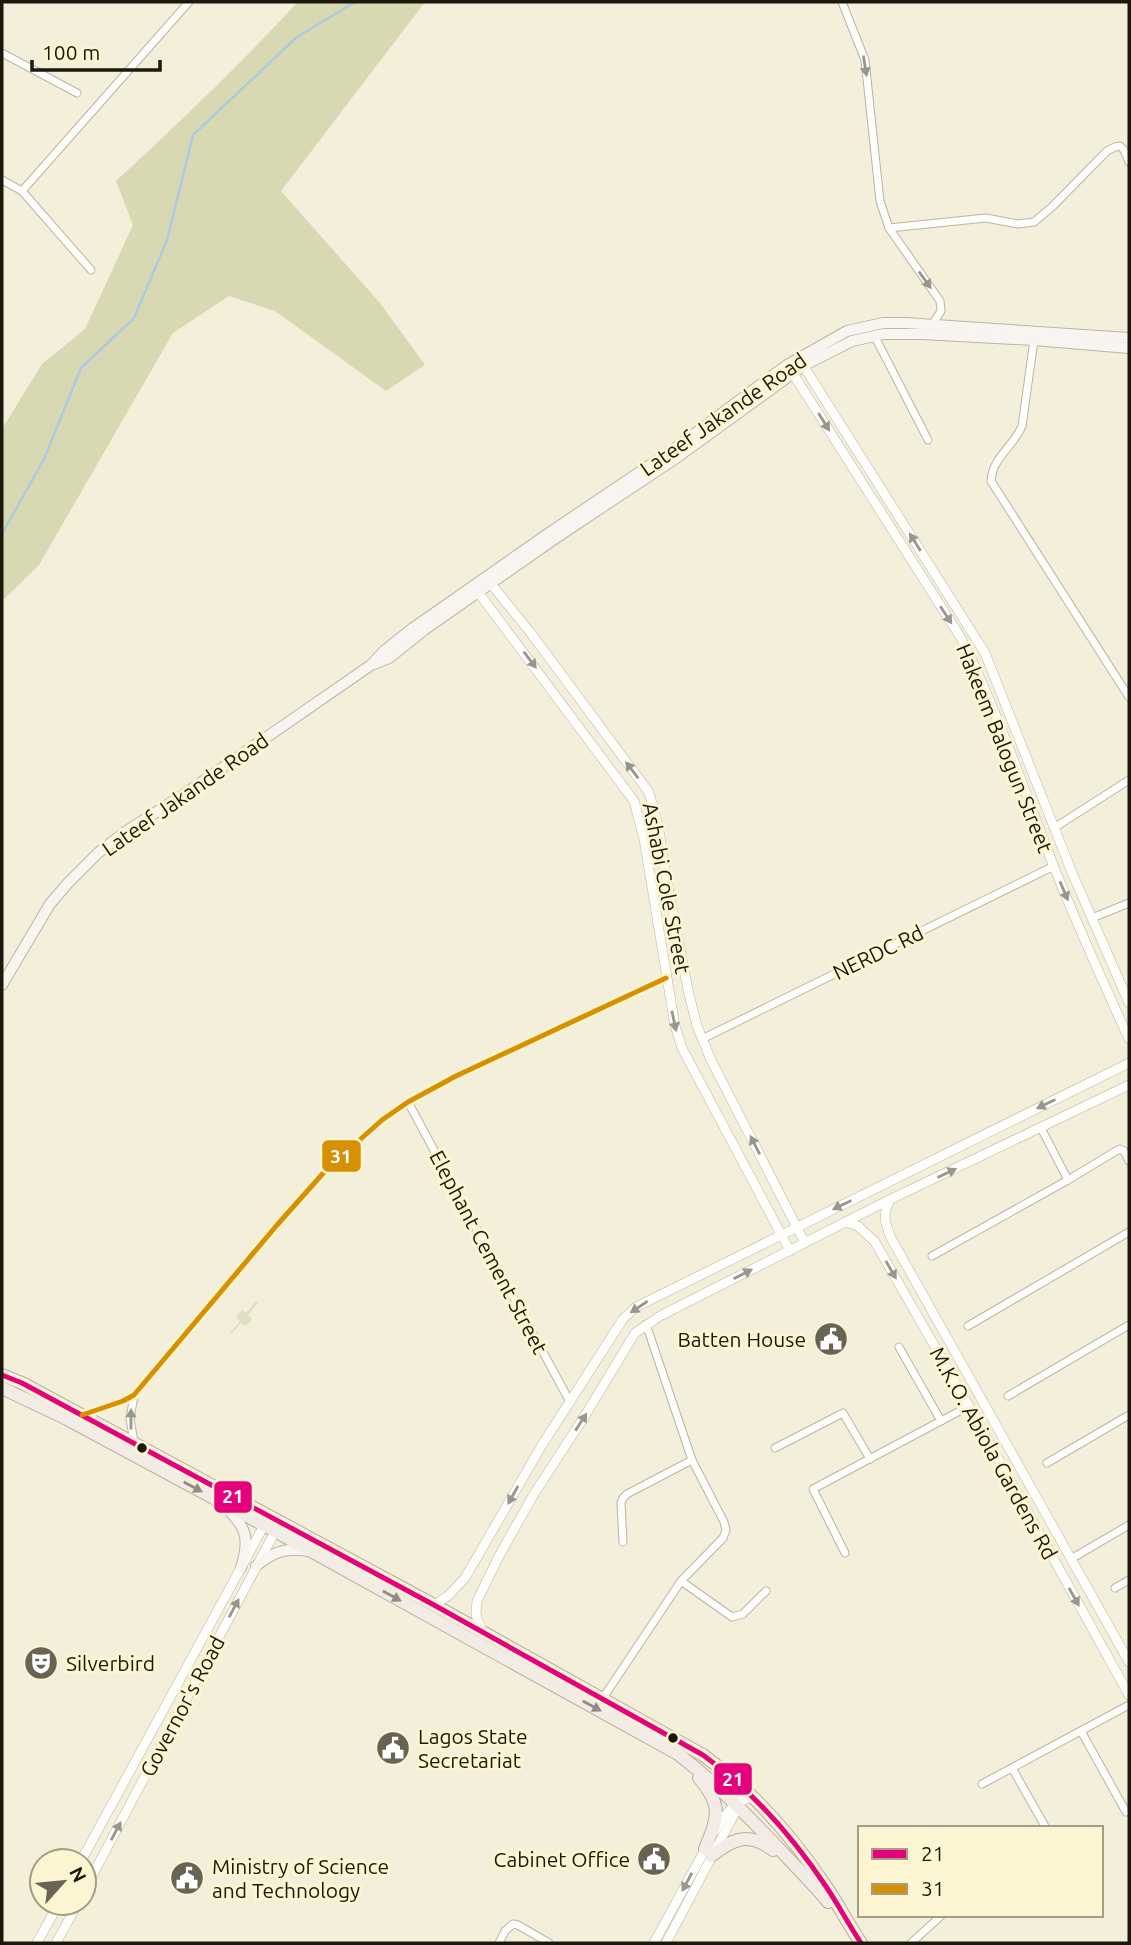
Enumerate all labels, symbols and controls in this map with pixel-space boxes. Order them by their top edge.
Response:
scale bar [32,28,159,72]
text: 100 m [42,40,100,64]
one-way arrow [860,55,871,77]
one-way arrow [918,271,932,289]
street label: Lateef Jakande Road [635,348,811,480]
one-way arrow [818,412,831,432]
one-way arrow [909,533,922,552]
one-way arrow [939,605,952,624]
street label: Hakeem Balogun Street [952,640,1058,856]
one-way arrow [522,651,536,669]
street label: Lateef Jakande Road [97,728,273,860]
one-way arrow [625,761,639,779]
street label: Ashabi Cole Street [639,800,695,976]
one-way arrow [1059,880,1070,901]
street label: NERDC Rd [829,920,927,984]
one-way arrow [669,1010,680,1032]
one-way arrow [1036,1098,1056,1109]
one-way arrow [749,1135,760,1155]
line badge: 31 [321,1139,362,1173]
text: 31 [330,1145,352,1167]
street label: Elephant Cement Street [425,1146,553,1358]
one-way arrow [937,1167,957,1178]
one-way arrow [832,1199,852,1210]
one-way arrow [885,1261,897,1280]
one-way arrow [733,1269,753,1280]
one-way arrow [630,1300,648,1314]
public building icon: Batten House [812,1320,850,1358]
place label: Batten House [677,1327,806,1351]
street label: M.K.O. Abiola Gardens Rd [926,1343,1062,1563]
one-way arrow [125,1408,137,1430]
one-way arrow [574,1412,587,1431]
unlabelled marker [135,1441,149,1455]
line badge: 21 [213,1480,253,1514]
one-way arrow [183,1481,203,1493]
text: 21 [222,1485,244,1507]
one-way arrow [507,1485,519,1504]
one-way arrow [1068,1587,1080,1606]
one-way arrow [383,1590,402,1602]
one-way arrow [228,1598,239,1618]
street label: Governor's Road [135,1632,229,1780]
theatre icon: Silverbird [22,1644,60,1682]
place label: Silverbird [66,1651,155,1675]
one-way arrow [582,1700,601,1712]
place label: Lagos State Secretariat [418,1724,528,1772]
public building icon: Lagos State Secretariat [374,1729,412,1767]
unlabelled marker [666,1731,680,1745]
line badge: 21 [713,1762,753,1796]
text: 21 [722,1768,744,1790]
one-way arrow [110,1821,122,1841]
legend [858,1826,1103,1917]
public building icon: Cabinet Office [635,1840,673,1878]
text: 21 [921,1841,945,1865]
north arrow [28,1847,98,1917]
place label: Cabinet Office [494,1847,630,1871]
place label: Ministry of Science and Technology [212,1854,389,1902]
public building icon: Ministry of Science and Technology [168,1859,206,1897]
text: N [65,1863,91,1886]
one-way arrow [681,1872,693,1891]
text: 31 [921,1876,945,1900]

